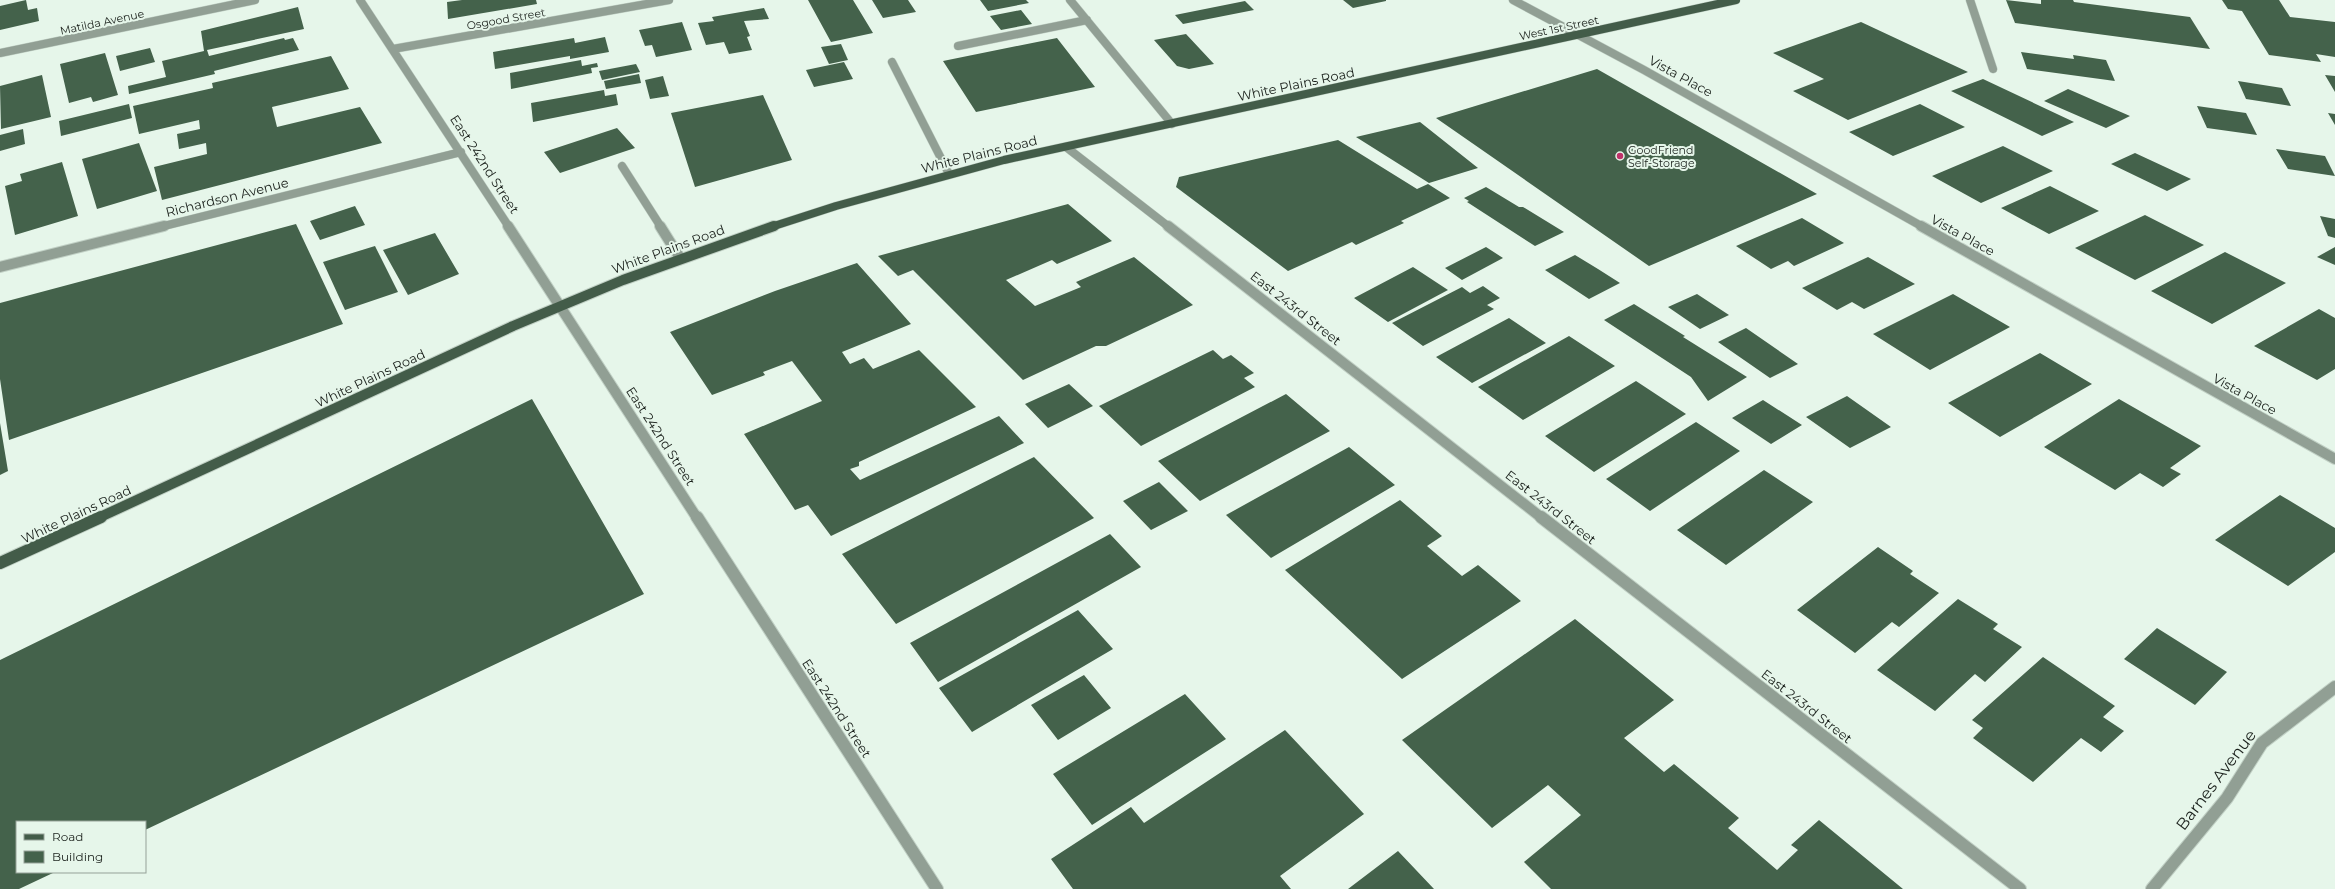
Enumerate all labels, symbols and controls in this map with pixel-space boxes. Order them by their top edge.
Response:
street label: Osgood Street [466,5,547,33]
street label: Matilda Avenue [59,6,146,38]
street label: West 1st Street [1518,13,1601,43]
street label: Vista Place [1646,52,1716,100]
street label: White Plains Road [1236,64,1356,104]
street label: East 242nd Street [447,112,523,216]
street label: White Plains Road [919,132,1039,176]
place label: GoodFriend Self-Storage [1628,143,1695,170]
marker: GoodFriend Self-Storage [1615,151,1625,161]
street label: Richardson Avenue [164,174,290,220]
street label: Vista Place [1928,211,1998,259]
street label: White Plains Road [609,221,727,277]
street label: East 243rd Street [1247,268,1345,348]
street label: White Plains Road [313,346,427,410]
street label: Vista Place [2210,370,2280,418]
street label: East 242nd Street [623,384,699,488]
street label: East 243rd Street [1502,467,1600,547]
street label: White Plains Road [19,482,133,546]
street label: East 242nd Street [799,656,875,760]
street label: East 243rd Street [1758,666,1856,746]
street label: Barnes Avenue [2172,726,2260,834]
legend [16,821,146,873]
text: Road [52,829,83,844]
text: Building [52,849,103,864]

